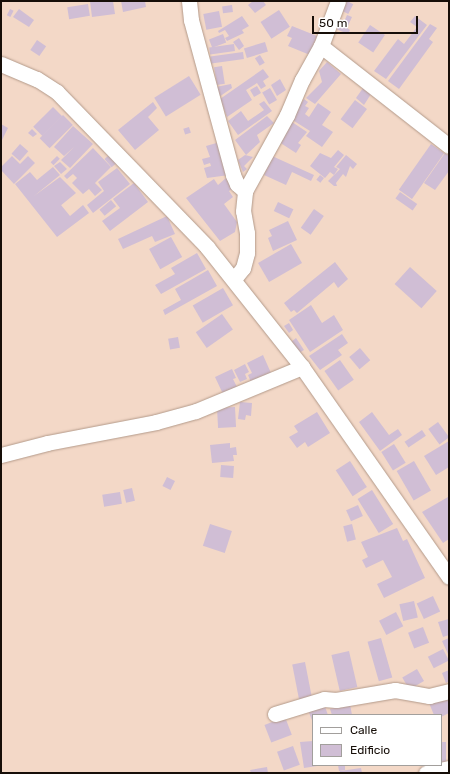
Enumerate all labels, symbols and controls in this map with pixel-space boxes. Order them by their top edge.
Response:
scale bar [314,8,420,34]
text: 50 m [319,16,347,30]
legend [312,714,442,766]
text: Calle [350,723,377,737]
text: Edificio [350,743,390,757]

